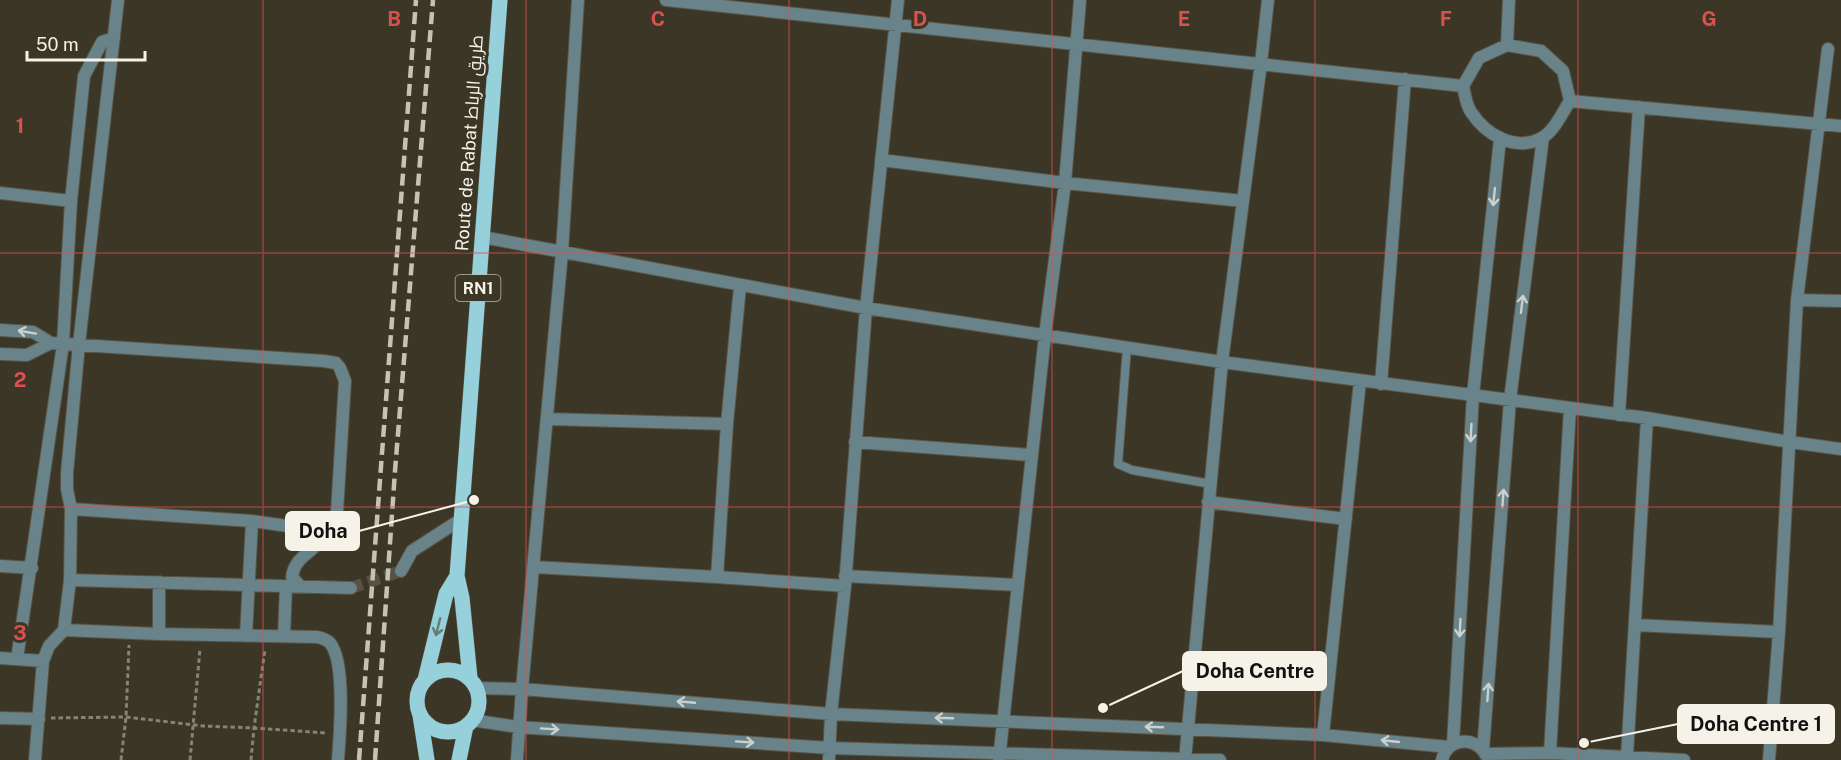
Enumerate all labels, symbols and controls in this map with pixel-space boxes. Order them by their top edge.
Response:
text: B [387,7,401,31]
text: C [651,7,665,31]
text: D [913,7,927,31]
text: E [1178,7,1190,31]
text: F [1440,7,1452,31]
text: G [1701,7,1717,31]
scale bar [27,24,146,62]
text: 50 m [36,34,79,55]
street label: Route de Rabat طريق الرباط [451,34,489,252]
text: 1 [16,114,24,138]
one-way arrow [1488,187,1499,207]
road number: RN1 [456,275,500,301]
one-way arrow [1517,294,1528,314]
one-way arrow [18,327,37,338]
text: 2 [14,368,26,392]
one-way arrow [1465,423,1476,442]
one-way arrow [1497,488,1508,508]
callout: Doha [286,512,359,550]
text: Doha [298,519,348,543]
one-way arrow [432,617,443,636]
one-way arrow [1454,617,1465,637]
text: 3 [13,621,27,645]
callout: Doha Centre [1183,652,1326,690]
text: Doha Centre [1195,659,1315,683]
one-way arrow [1483,682,1494,702]
one-way arrow [677,696,697,707]
callout: Doha Centre 1 [1678,705,1834,743]
one-way arrow [934,712,954,724]
text: Doha Centre 1 [1690,712,1822,736]
one-way arrow [1144,721,1164,732]
one-way arrow [540,723,560,734]
one-way arrow [1381,735,1401,746]
one-way arrow [734,737,754,748]

